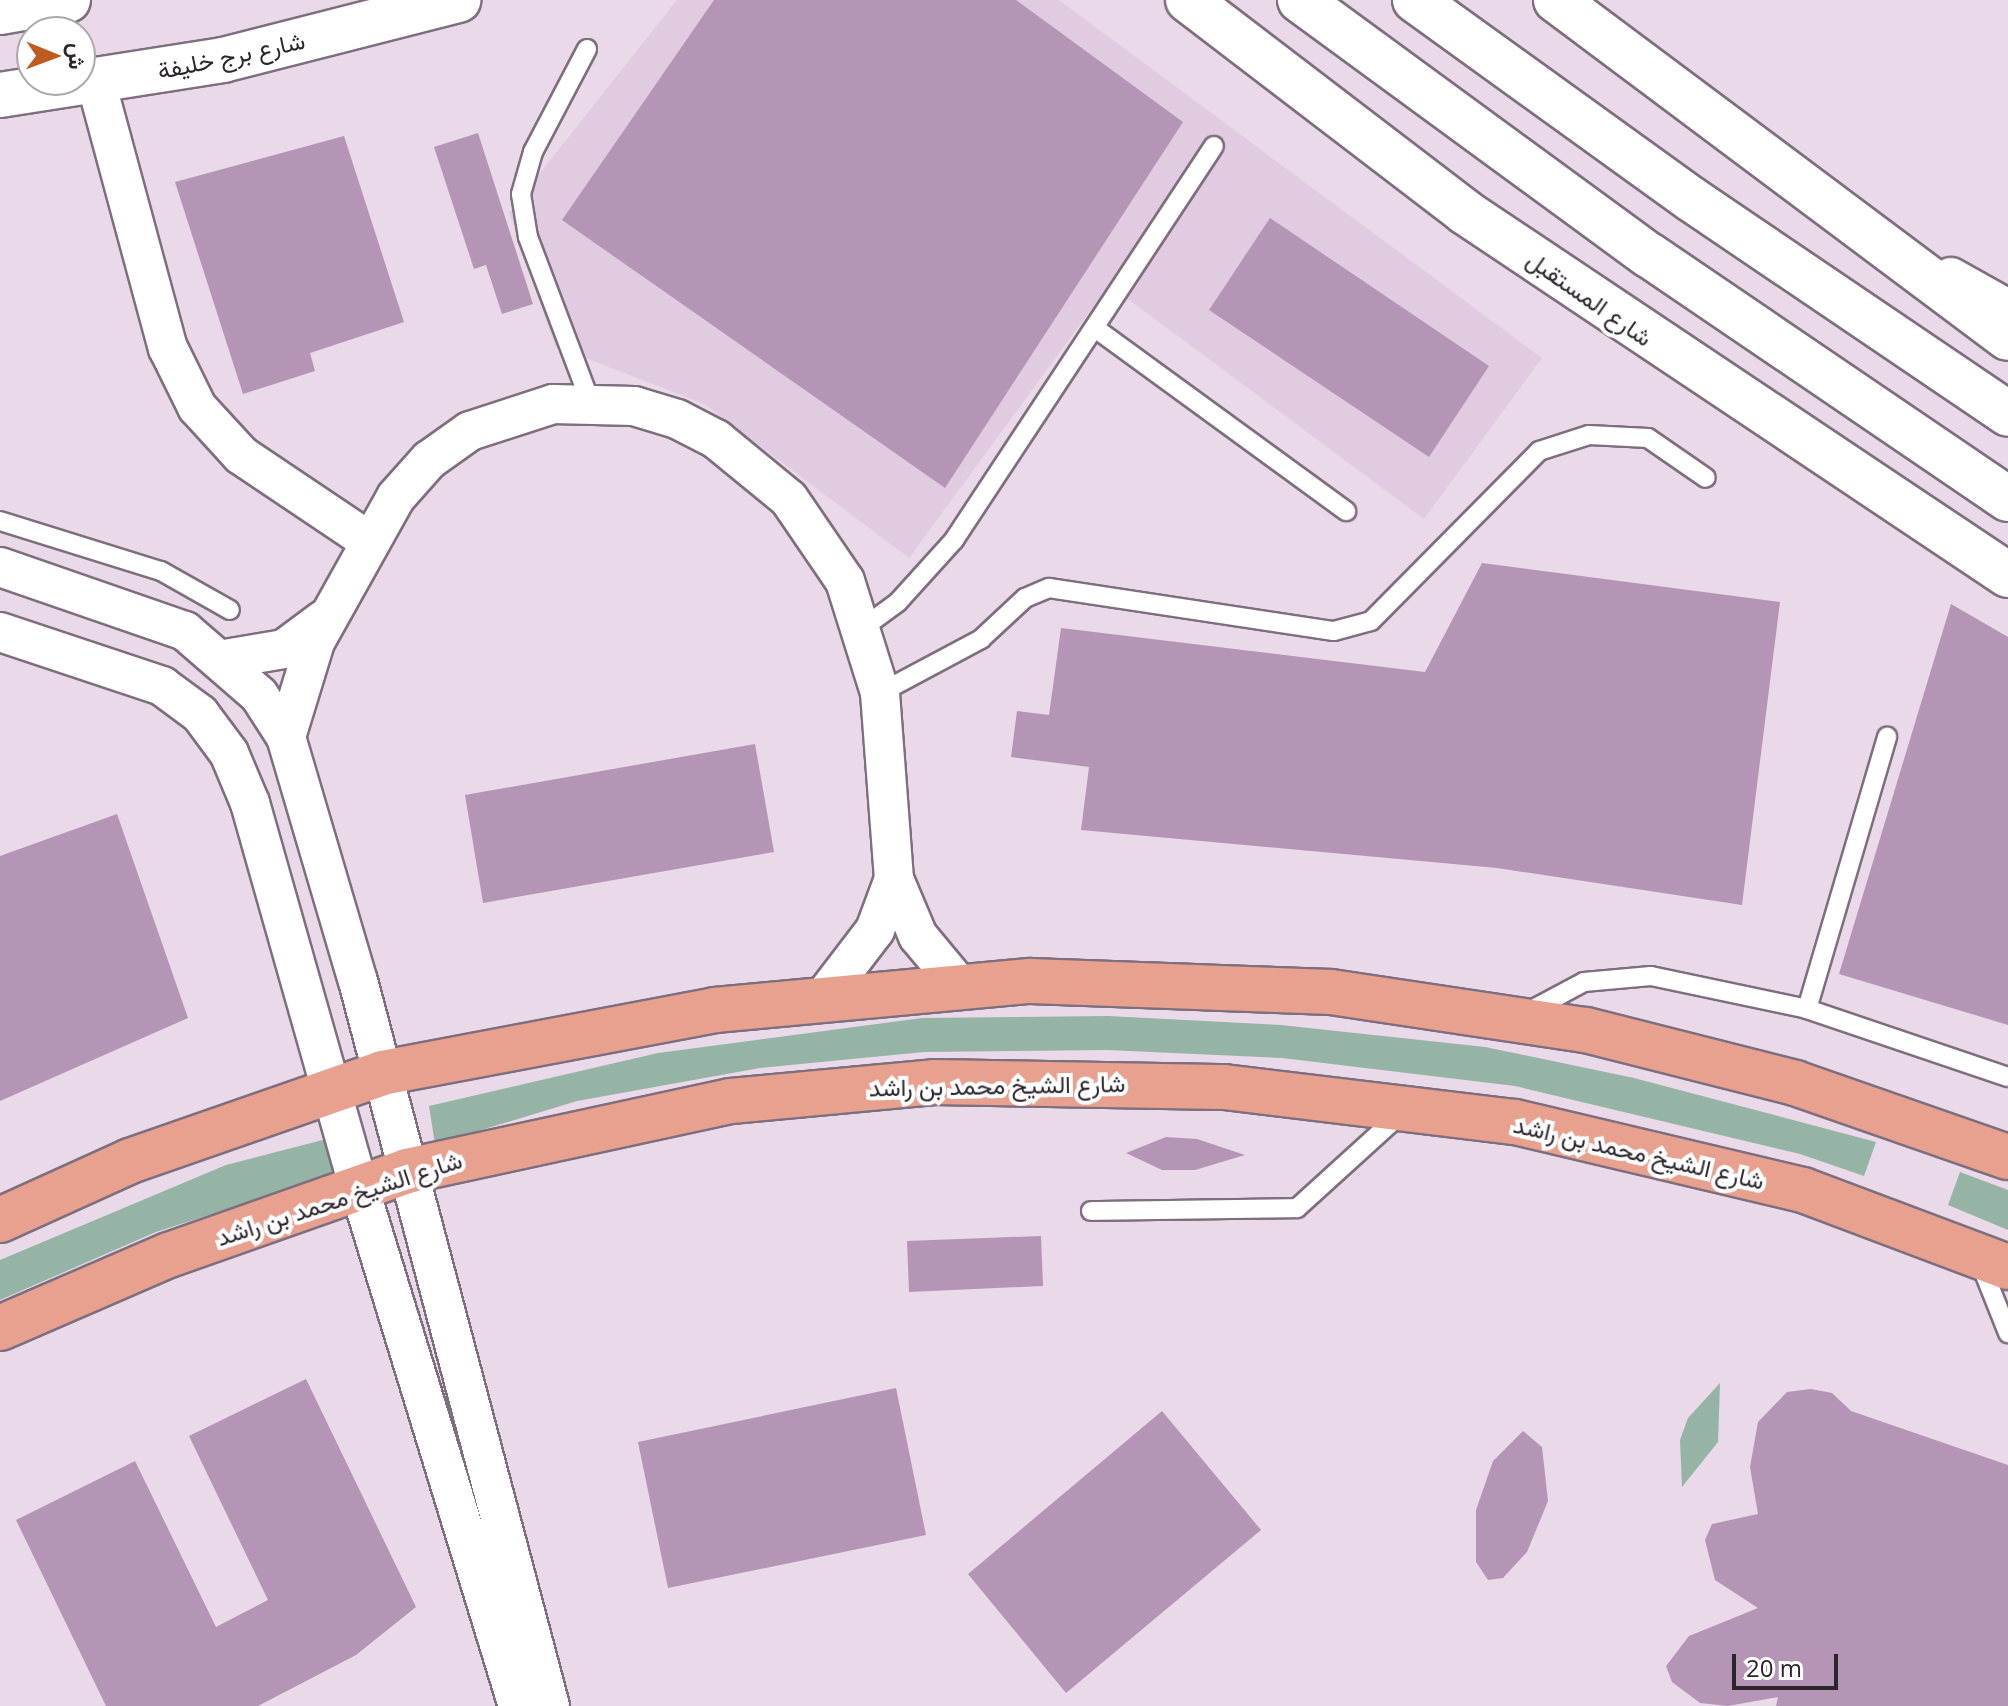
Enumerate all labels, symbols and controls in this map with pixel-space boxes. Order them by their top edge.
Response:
north arrow [16,16,96,96]
street label: شارع برج خليفة [155,25,307,85]
text: ش [63,43,93,70]
street label: شارع المستقبل [1522,244,1658,352]
street label: شارع الشيخ محمد بن راشد [869,1068,1125,1102]
street label: شارع الشيخ محمد بن راشد [1511,1109,1767,1195]
street label: شارع الشيخ محمد بن راشد [213,1145,465,1251]
scale bar [1736,1638,1842,1688]
text: 20 m [1746,1651,1802,1684]

